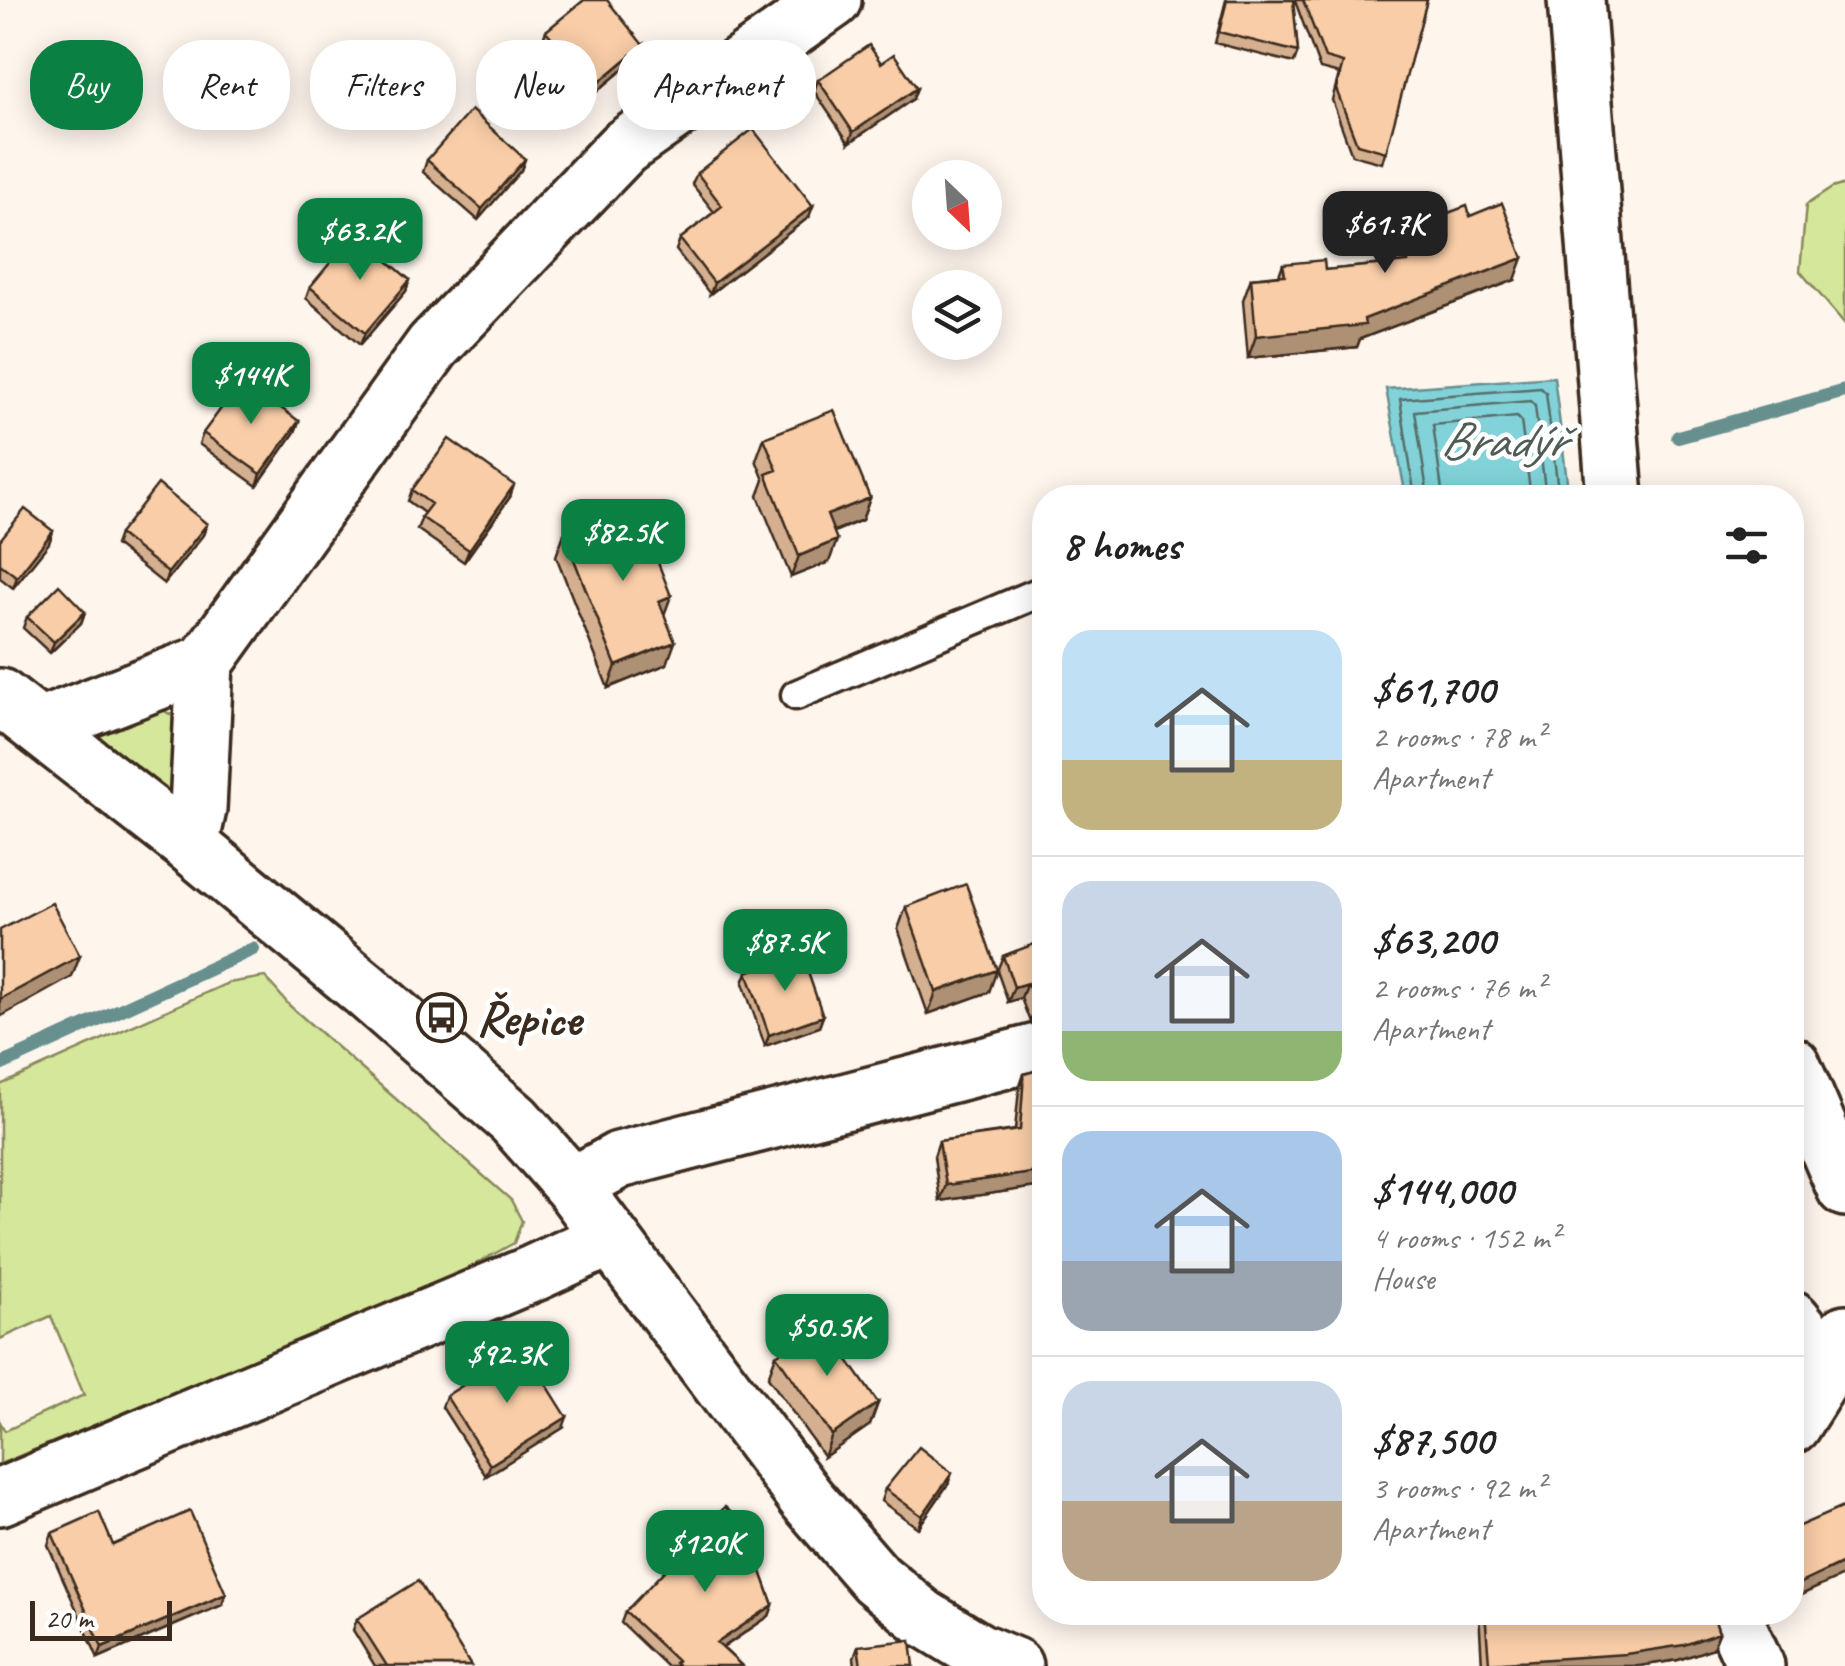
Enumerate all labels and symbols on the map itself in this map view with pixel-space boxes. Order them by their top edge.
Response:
north arrow [912,160,1002,250]
pin: $61.7K [1304,191,1466,276]
pin: $63.2K [279,198,441,283]
pin: $144K [181,342,321,427]
water label: Bradýř [1439,407,1578,473]
pin: $82.5K [542,499,704,584]
pin: $87.5K [704,909,866,994]
place label: Řepice [476,987,584,1050]
bus stop icon: Řepice [415,991,467,1043]
pin: $50.5K [746,1294,908,1379]
pin: $92.3K [426,1321,588,1406]
pin: $120K [635,1510,775,1595]
scale bar [30,1596,172,1640]

